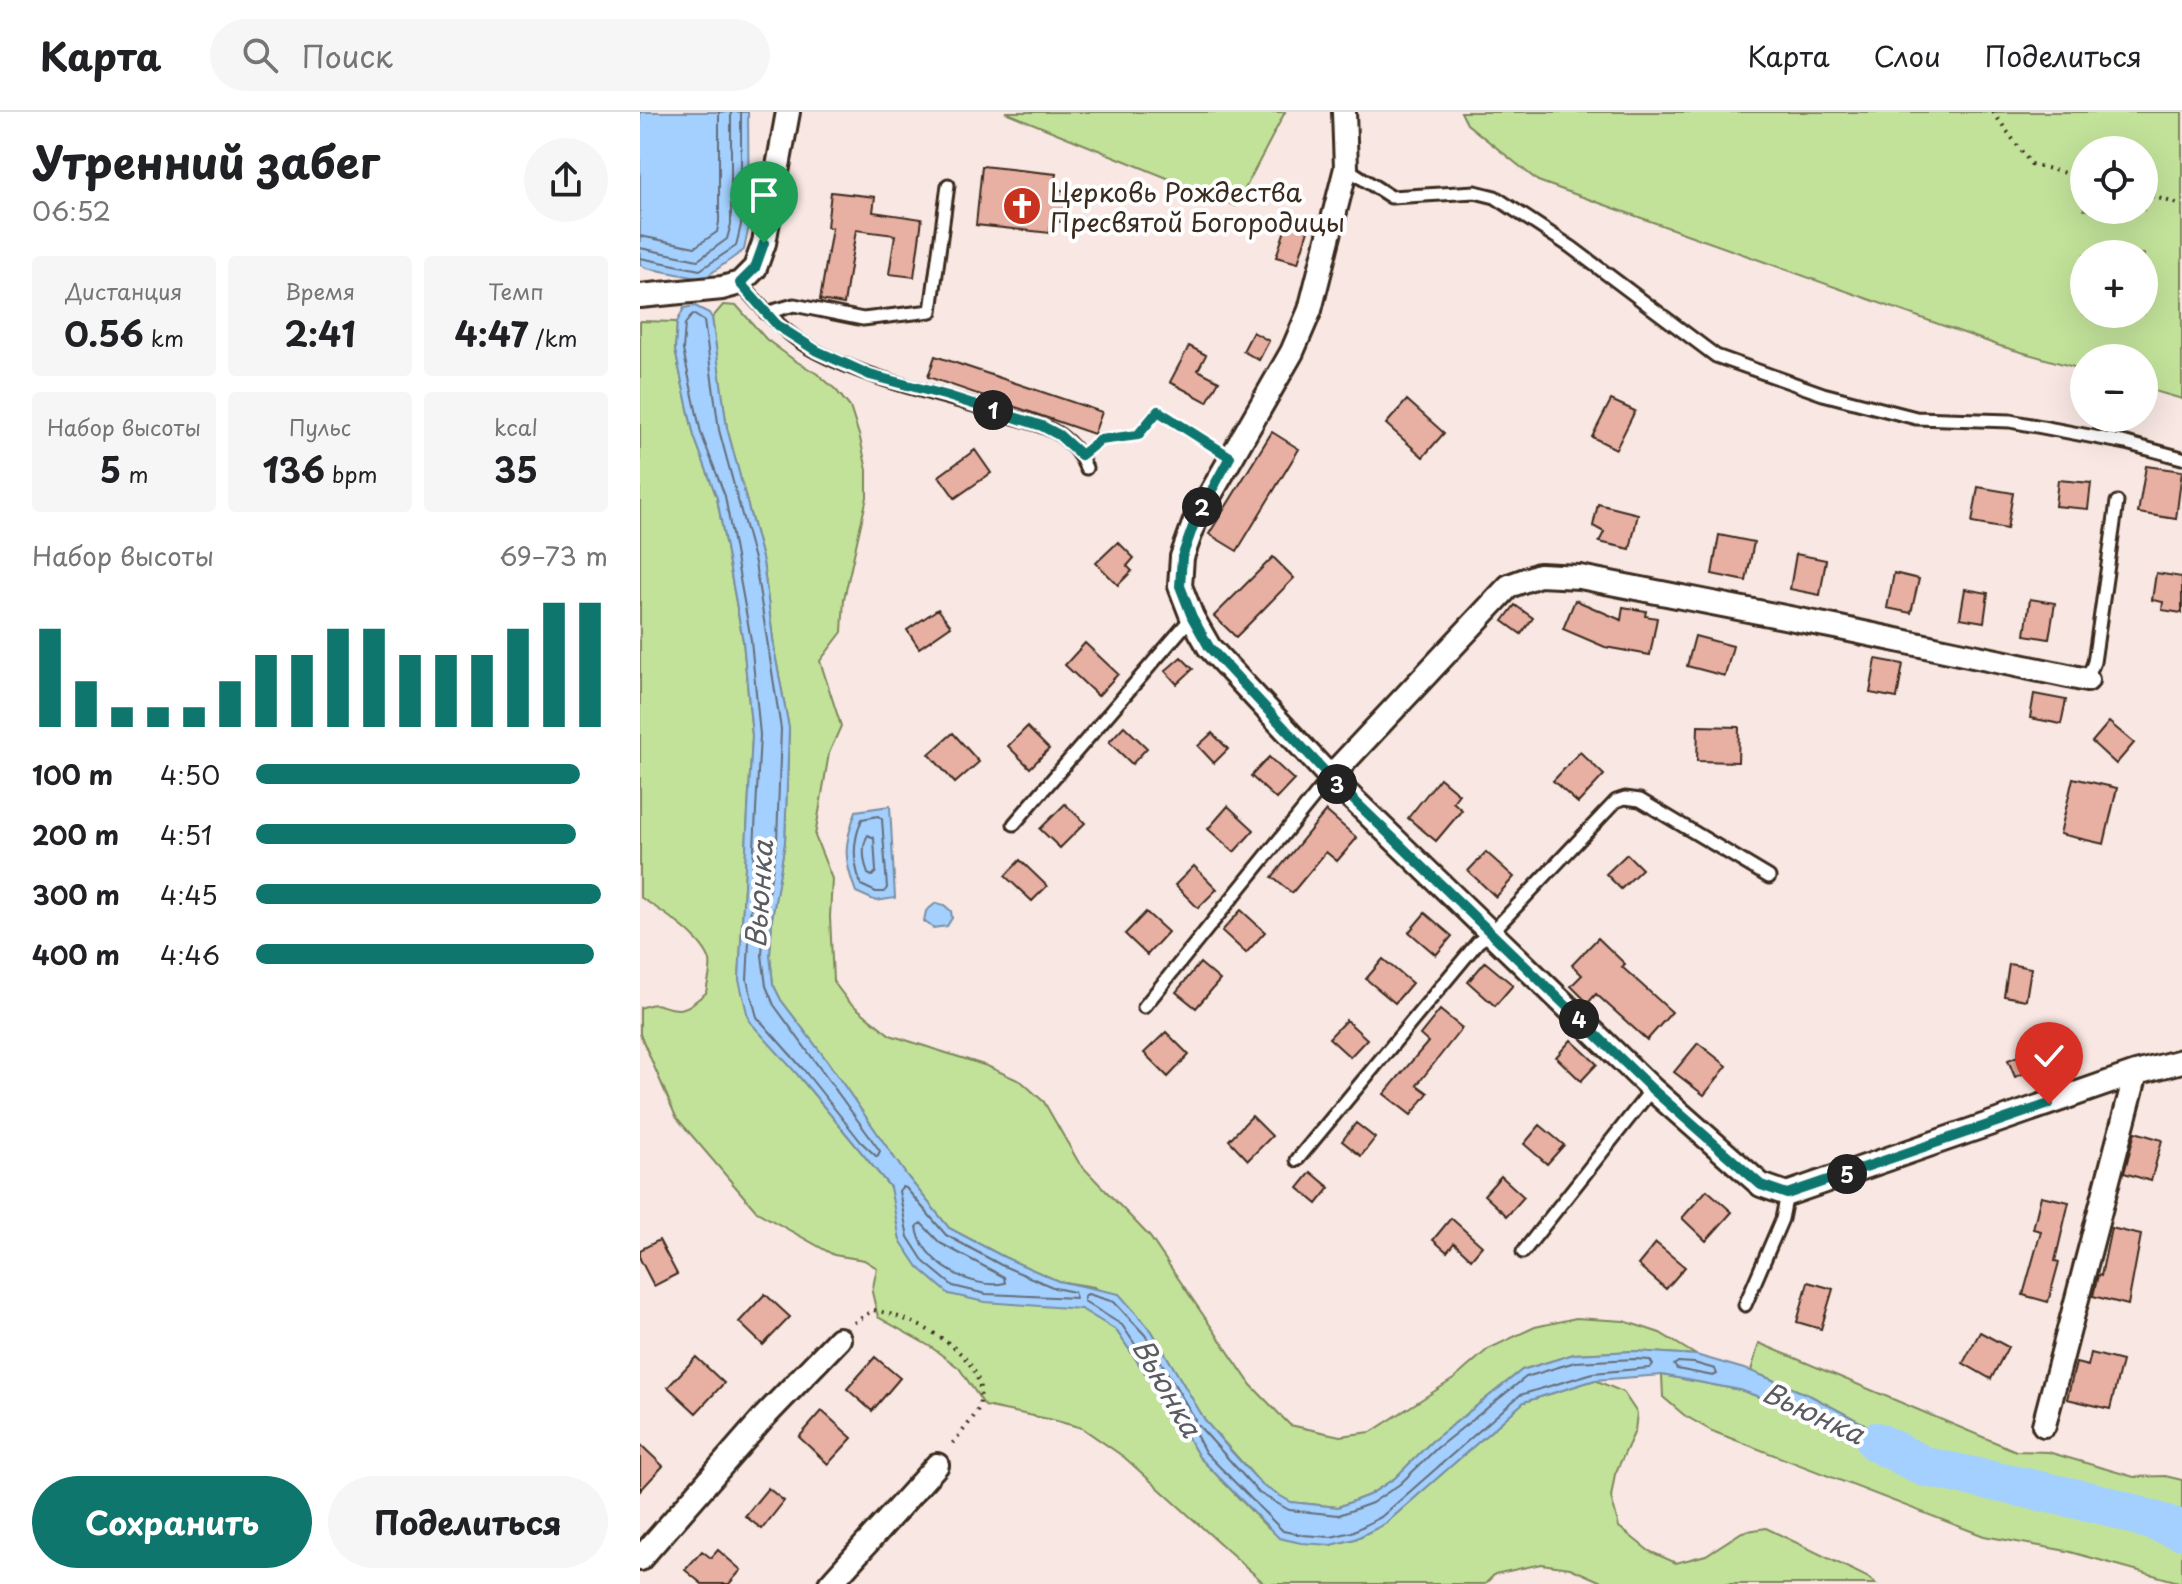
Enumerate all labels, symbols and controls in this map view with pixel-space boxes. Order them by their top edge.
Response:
search box [210,19,770,91]
text: Карта [40,27,162,84]
icon: search [238,33,282,77]
text: Поиск [302,33,393,78]
text: Карта [1747,34,1830,77]
text: Слои [1874,34,1941,77]
text: Поделиться [1985,34,2142,77]
text: Утренний забег [32,128,380,194]
map controls [2070,136,2158,432]
button: locate [2070,136,2158,224]
button: share [524,138,608,222]
pin [730,161,798,243]
place label: Церковь Рождества Пресвятой Богородицы [1050,172,1345,241]
icon: arrive [742,173,786,217]
church icon: Церковь Рождества Пресвятой Богородицы [1001,185,1043,227]
text: 06:52 [32,191,111,230]
button: + [2070,240,2158,328]
text: Дистанция [66,274,182,307]
text: Время [285,274,355,307]
text: Темп [488,274,544,307]
text: 0.56 [64,307,144,359]
text: 2:41 [284,307,356,359]
text: 4:47 [455,307,528,359]
text: km [144,321,184,354]
text: /km [528,321,577,354]
button: − [2070,344,2158,432]
pin: 1 [973,390,1013,430]
text: 1 [988,393,998,426]
text: Набор высоты [47,410,201,443]
text: Пульс [289,410,351,443]
text: kcal [494,410,538,443]
text: 5 [100,443,121,495]
text: 136 [262,443,325,495]
text: 35 [494,443,538,495]
text: m [121,457,148,490]
text: bpm [325,457,378,490]
pin: 2 [1182,487,1222,527]
text: 2 [1194,490,1210,523]
text: Набор высоты [32,536,214,575]
text: 69–73 m [499,536,608,575]
text: 100 m [32,755,113,794]
text: 4:50 [160,755,220,794]
pin: 3 [1317,764,1357,804]
text: 3 [1330,767,1344,800]
text: 200 m [32,815,119,854]
text: 4:51 [160,815,212,854]
water label: Вьюнка [733,838,783,949]
text: 300 m [32,875,120,914]
text: 4:45 [160,875,218,914]
text: 400 m [32,935,120,974]
text: 4:46 [160,935,220,974]
pin: 4 [1559,999,1599,1039]
text: 4 [1572,1002,1586,1035]
pin [2015,1022,2083,1104]
icon: check [2027,1034,2071,1078]
pin: 5 [1827,1154,1867,1194]
text: 5 [1840,1157,1854,1190]
water label: Вьюнка [1122,1330,1214,1445]
water label: Вьюнка [1756,1370,1872,1454]
button: Сохранить [32,1476,312,1568]
button: Поделиться [328,1476,608,1568]

